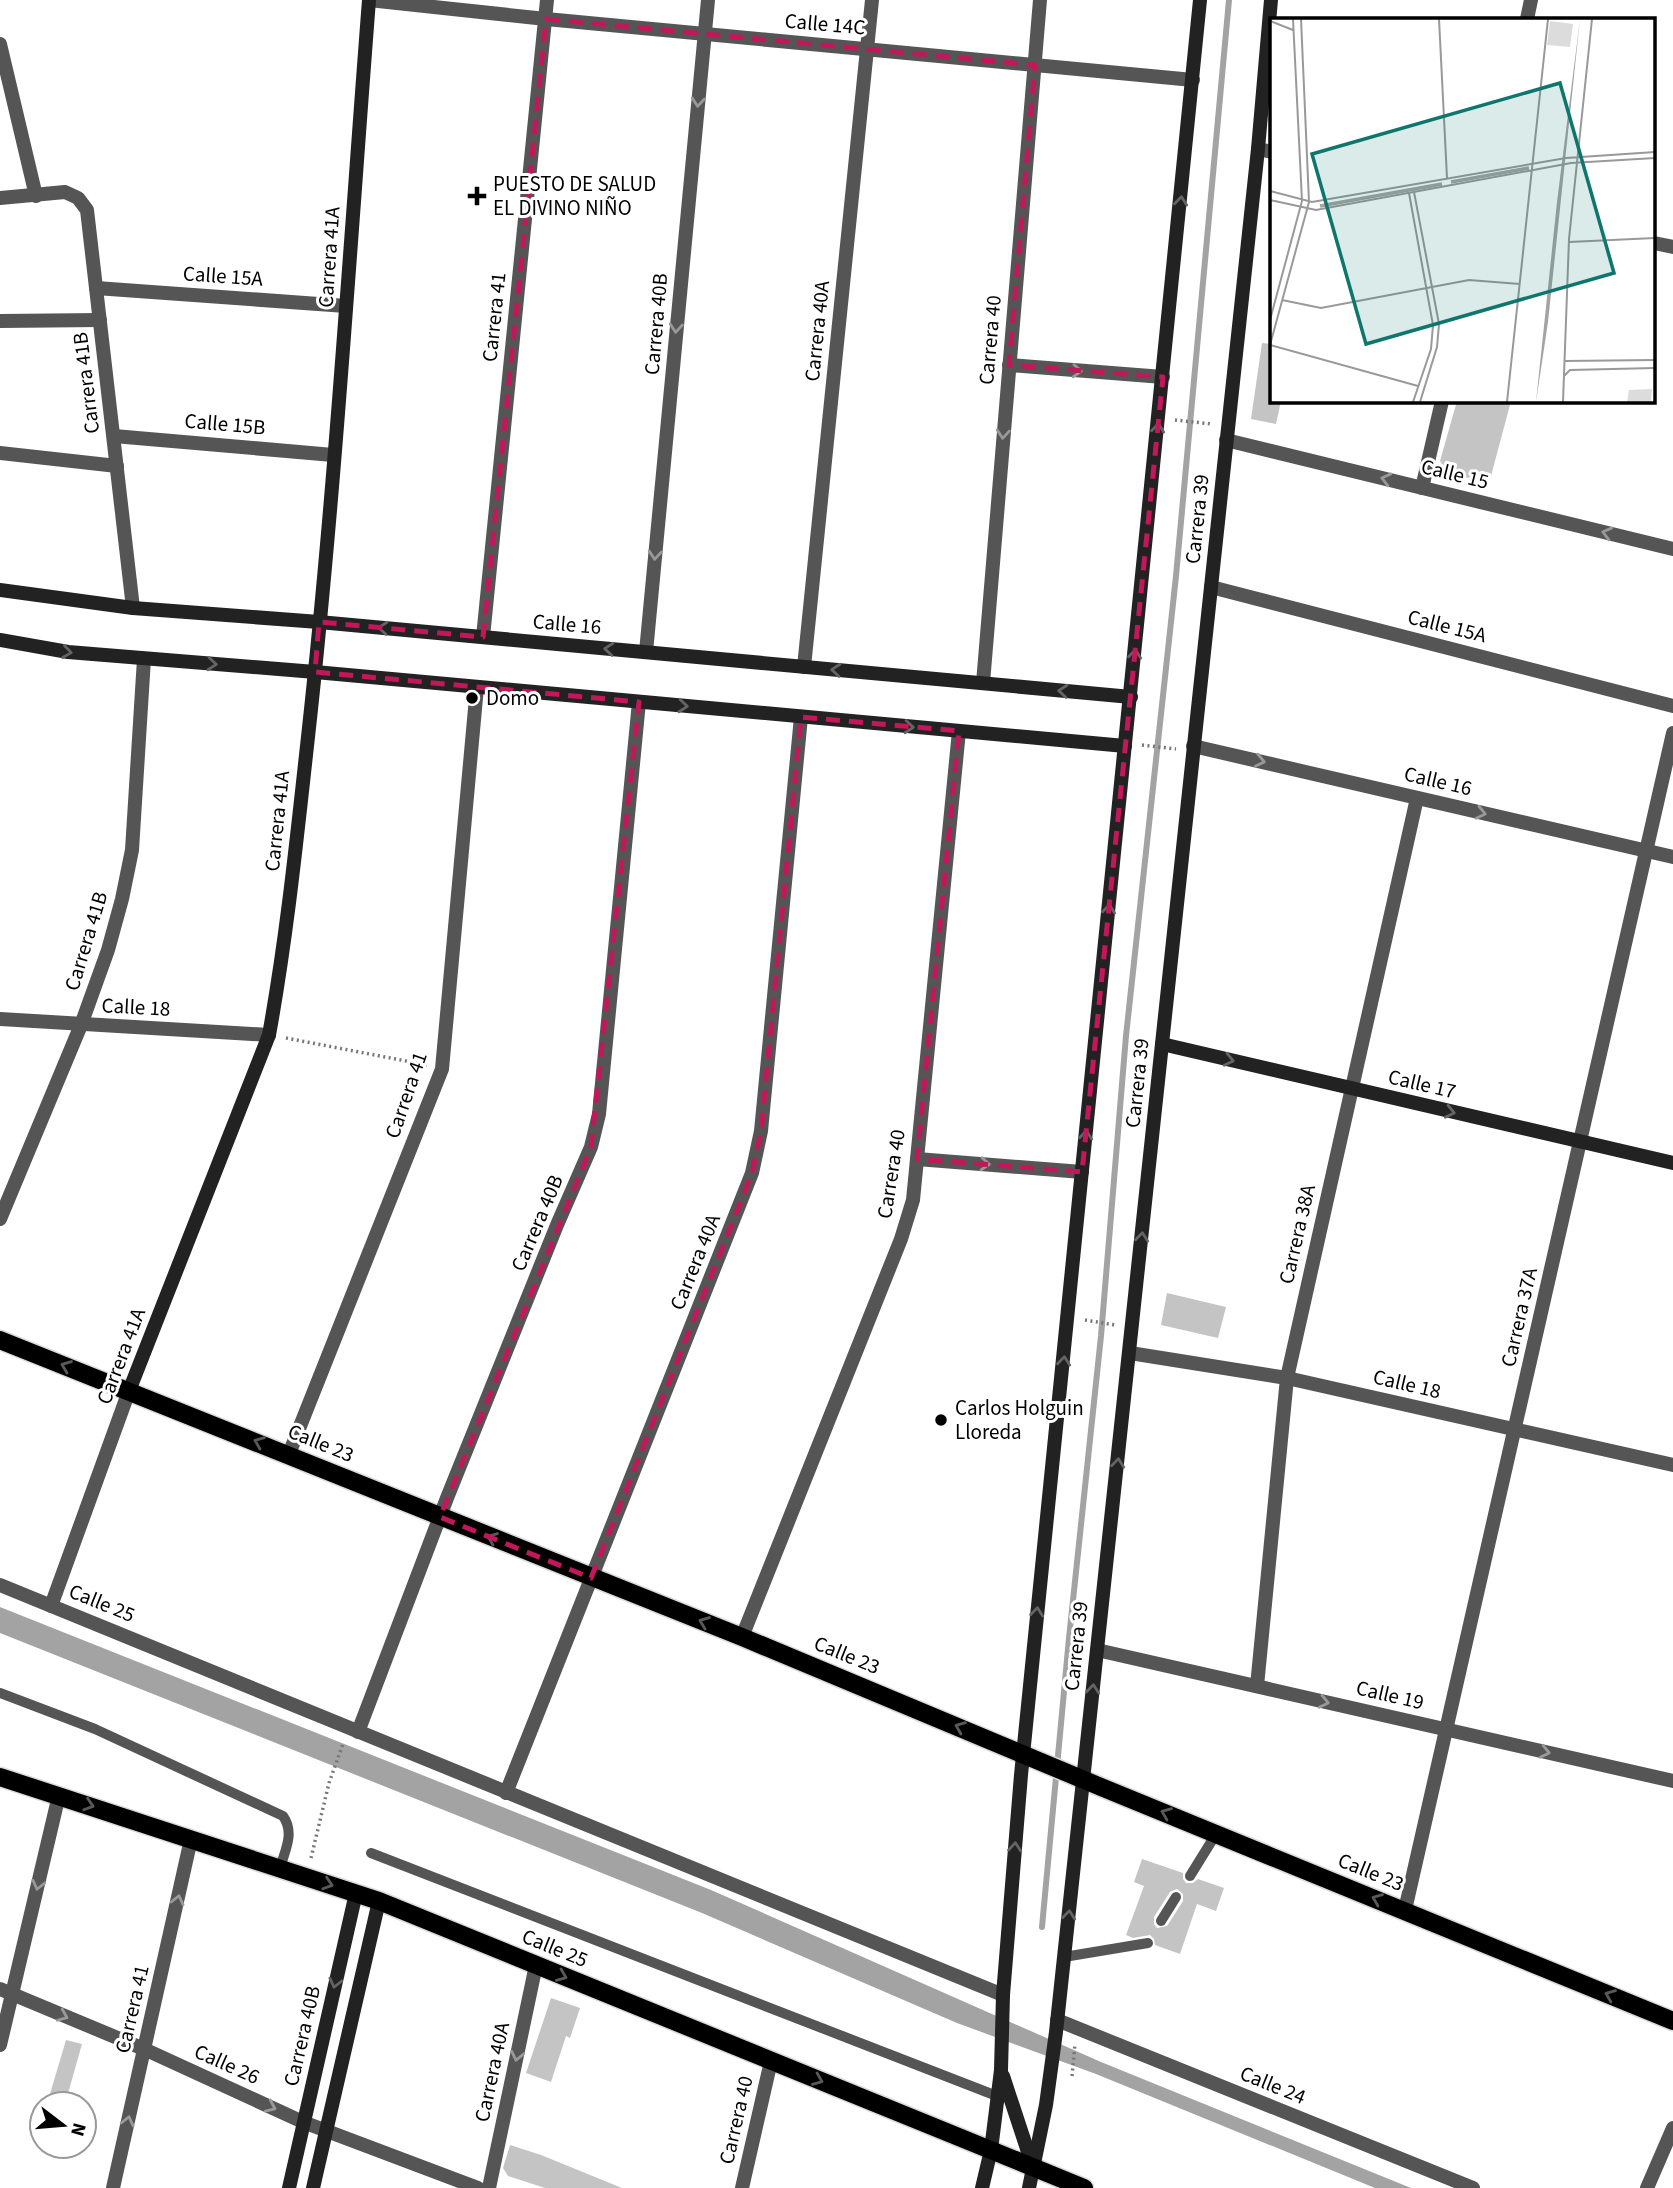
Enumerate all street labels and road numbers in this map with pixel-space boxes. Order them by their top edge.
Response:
street label: Calle 14C [783,6,867,42]
street label: Carrera 41A [311,205,348,309]
street label: Calle 15A [182,258,265,294]
street label: Carrera 41 [474,271,514,363]
street label: Carrera 40B [637,272,675,376]
street label: Carrera 40A [797,279,837,383]
street label: Carrera 40 [971,294,1009,386]
street label: Carrera 41B [65,330,107,436]
street label: Calle 15B [183,406,267,442]
street label: Calle 15 [1418,451,1492,497]
street label: Carrera 39 [1177,473,1217,565]
street label: Calle 15A [1404,602,1490,650]
street label: Calle 16 [531,606,603,642]
street label: Calle 16 [1401,759,1475,803]
street label: Carrera 41A [257,769,297,873]
street label: Carrera 41B [57,888,115,994]
street label: Calle 18 [101,990,171,1024]
street label: Carrera 39 [1117,1037,1157,1129]
street label: Carrera 41 [377,1048,435,1142]
street label: Calle 17 [1385,1062,1459,1106]
street label: Carrera 40 [869,1127,913,1221]
street label: Carrera 40B [503,1170,571,1276]
street label: Carrera 38A [1271,1181,1323,1287]
street label: Carrera 40A [662,1209,728,1315]
street label: Carrera 37A [1493,1264,1545,1370]
street label: Carrera 41A [89,1303,153,1409]
street label: Calle 18 [1370,1362,1444,1406]
street label: Calle 23 [283,1416,359,1470]
street label: Calle 25 [64,1576,140,1630]
street label: Carrera 39 [1056,1600,1096,1692]
street label: Calle 23 [809,1628,885,1682]
street label: Calle 19 [1353,1673,1427,1717]
street label: Calle 23 [1333,1845,1409,1899]
street label: Calle 25 [517,1921,593,1975]
street label: Carrera 41 [107,1962,157,2056]
street label: Carrera 40B [276,1983,328,2089]
street label: Carrera 40A [467,2019,517,2125]
street label: Calle 26 [189,2036,265,2092]
street label: Calle 24 [1235,2058,1311,2112]
street label: Carrera 40 [711,2073,761,2167]

